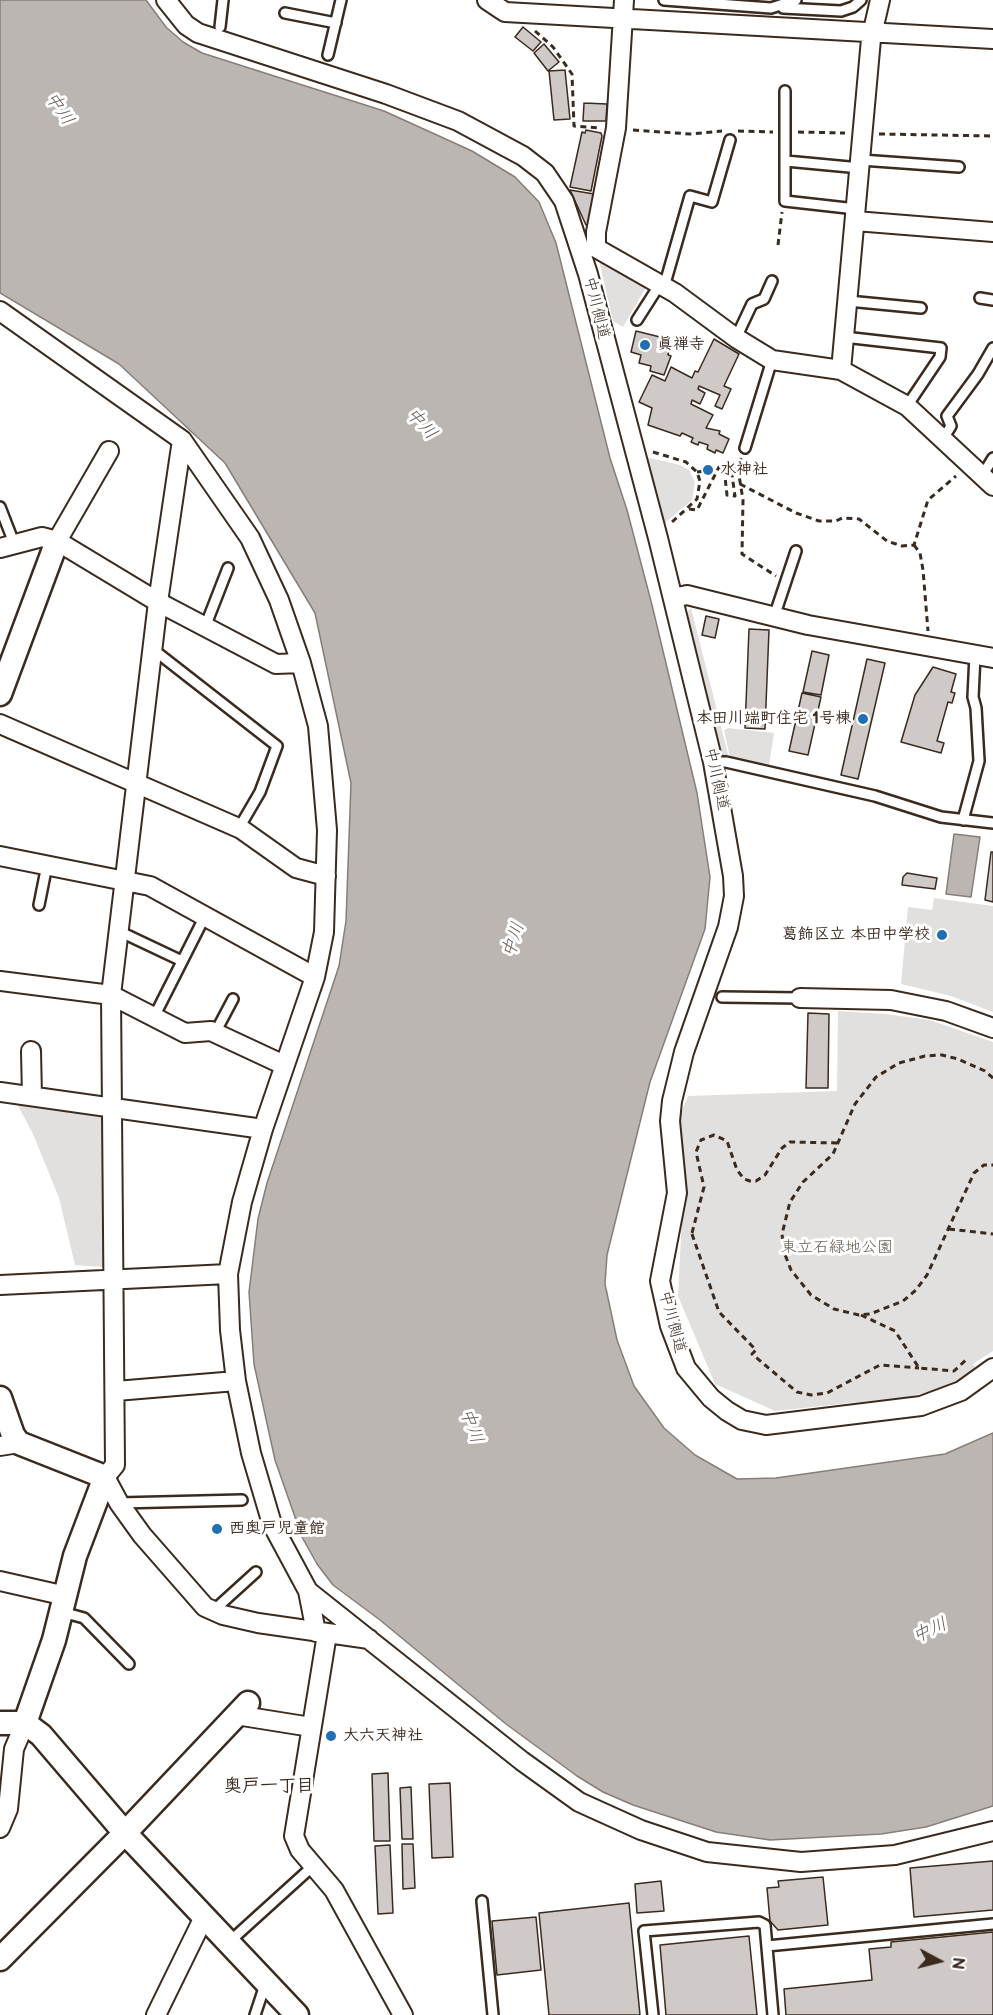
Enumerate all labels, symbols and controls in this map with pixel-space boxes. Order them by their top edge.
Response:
water label: 中川 [40,88,78,130]
street label: 中川側道 [579,275,613,341]
place label: 眞禅寺 [657,335,705,355]
marker: 眞禅寺 [638,338,652,352]
water label: 中川 [401,403,441,445]
place label: 水神社 [720,460,768,480]
marker: 水神社 [701,463,715,477]
place label: 本田川端町住宅 1号棟 [696,709,851,729]
marker: 本田川端町住宅 1号棟 [856,712,870,726]
street label: 中川側道 [699,746,733,812]
water label: 中川 [498,920,530,960]
place label: 葛飾区立 本田中学校 [782,925,930,945]
marker: 葛飾区立 本田中学校 [935,928,949,942]
park label: 東立石緑地公園 [781,1238,893,1258]
street label: 中川側道 [654,1289,690,1355]
water label: 中川 [455,1405,487,1447]
place label: 西奥戸児童館 [229,1519,325,1539]
marker: 西奥戸児童館 [210,1522,224,1536]
water label: 中川 [909,1614,951,1648]
place label: 大六天神社 [343,1726,423,1746]
marker: 大六天神社 [324,1729,338,1743]
district label: 奥戸一丁目 [224,1775,314,1797]
north arrow [909,1931,969,1991]
text: N [947,1956,968,1970]

